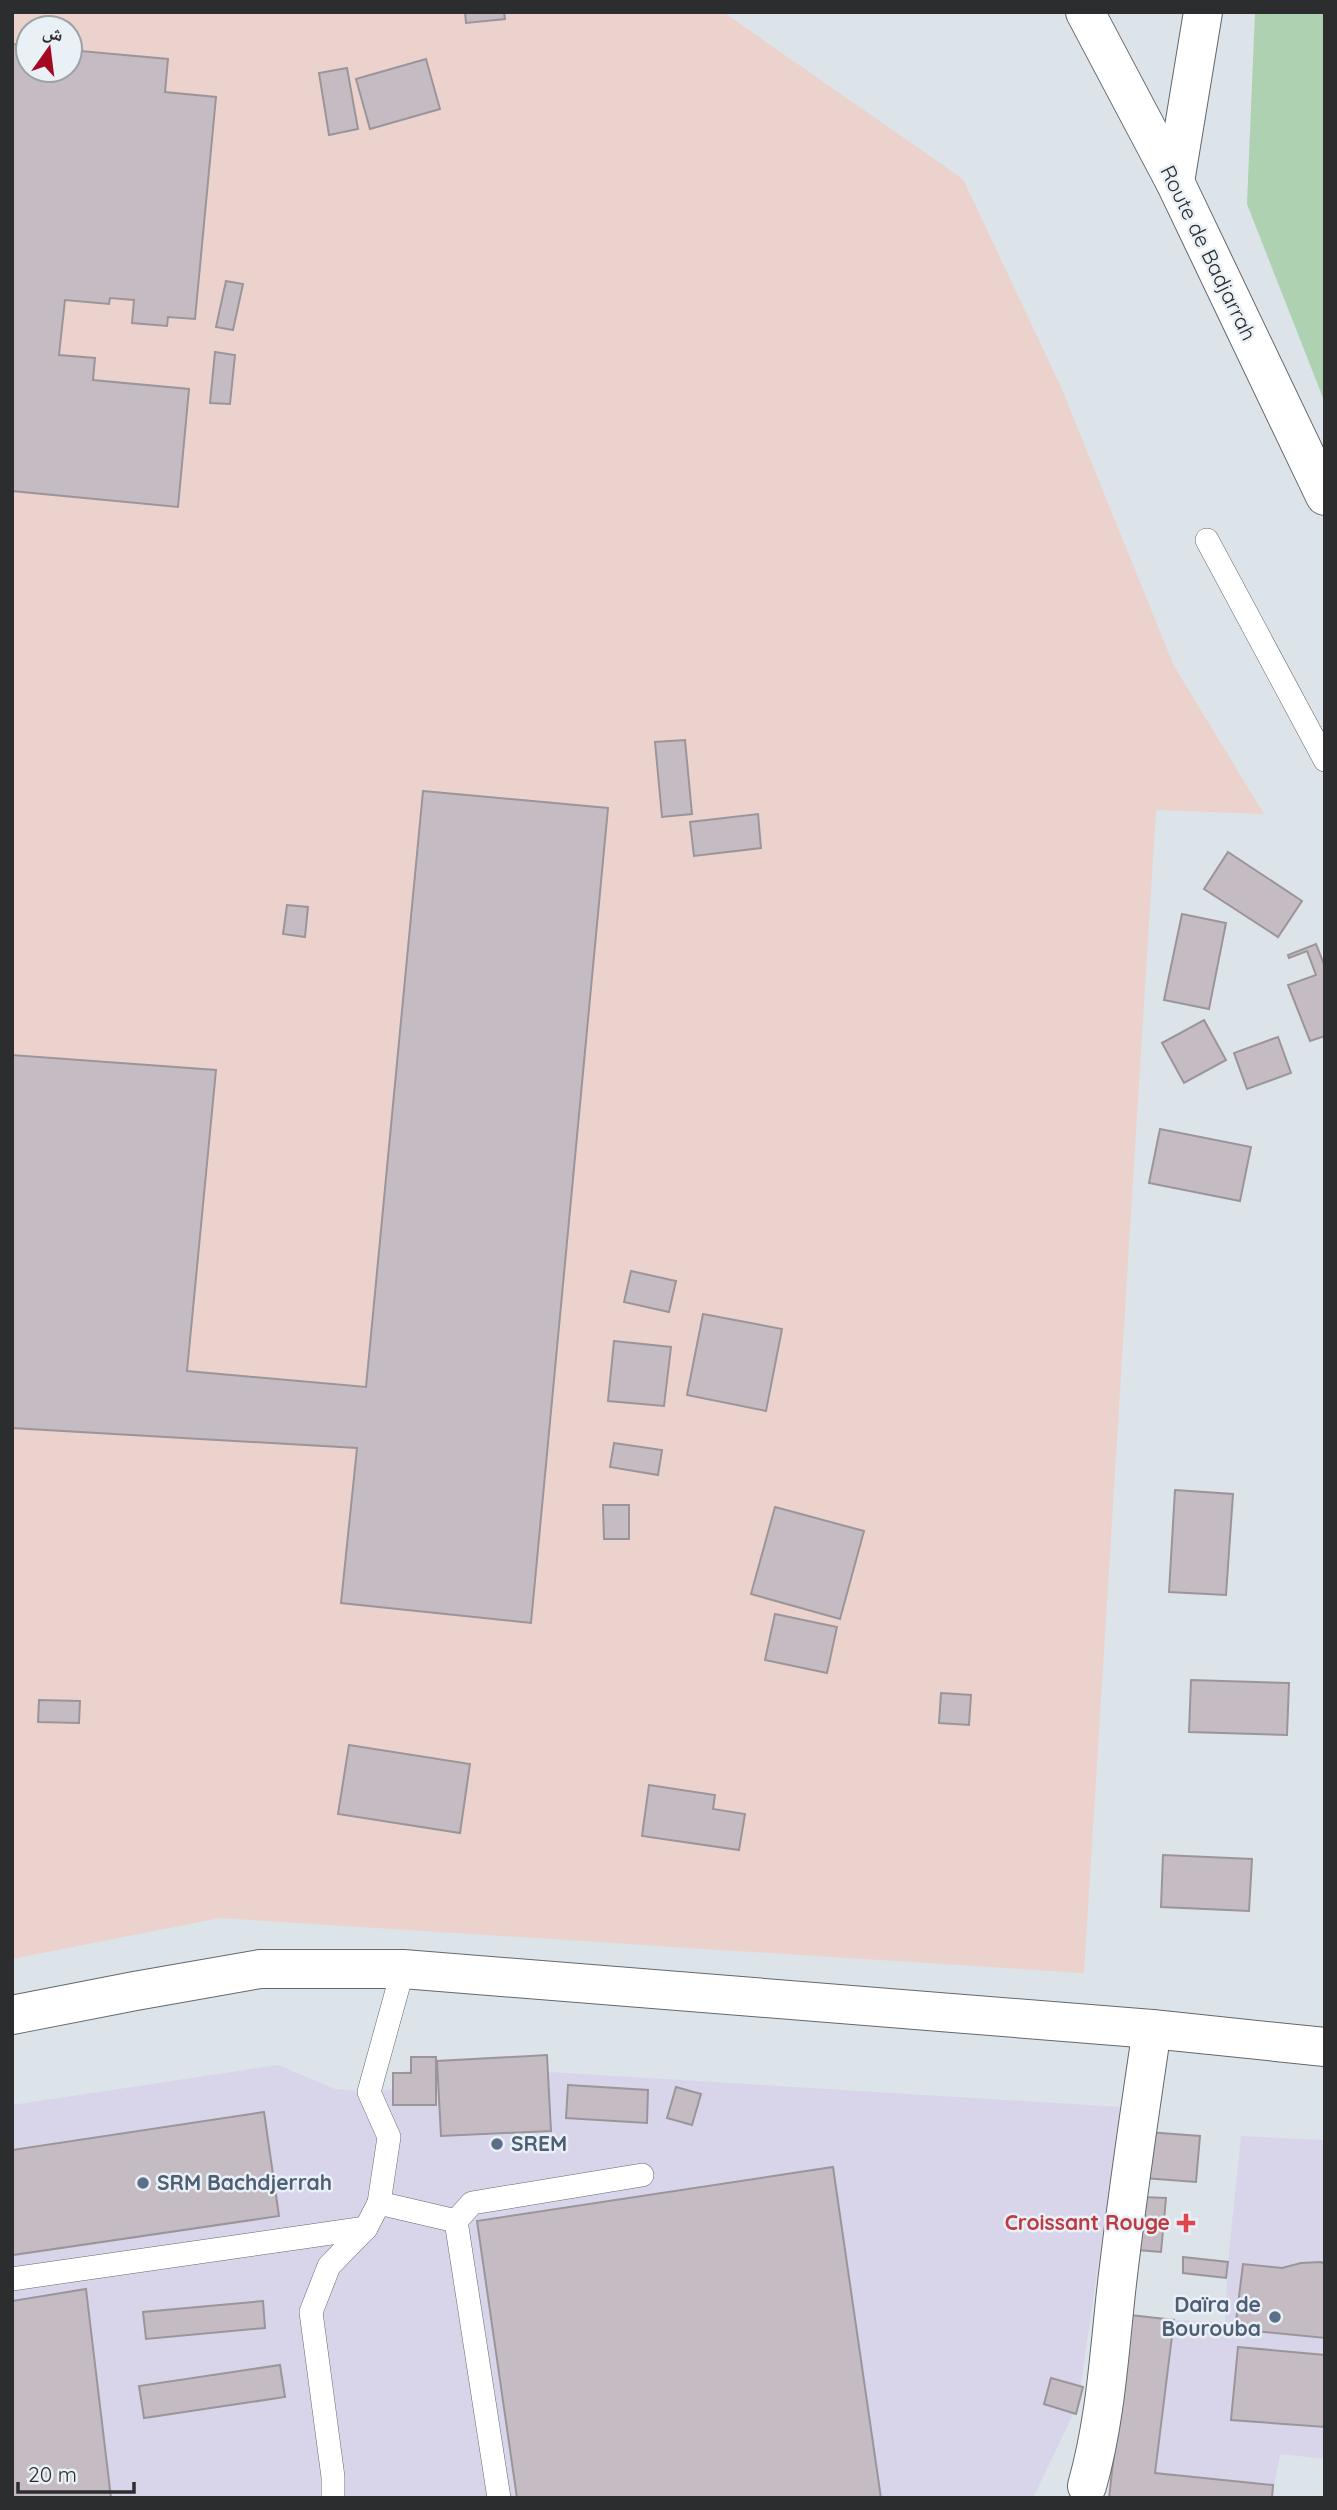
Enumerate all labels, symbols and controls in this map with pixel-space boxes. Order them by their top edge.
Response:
north arrow [14,14,84,84]
text: ش [40,18,66,47]
street label: Route de Badjarrah [1155,161,1263,344]
place label: SREM [511,2130,567,2156]
marker: SREM [489,2136,505,2152]
place label: SRM Bachdjerrah [157,2169,332,2195]
marker: SRM Bachdjerrah [135,2175,151,2191]
place label: Croissant Rouge [1005,2209,1170,2235]
marker: Croissant Rouge [1176,2213,1196,2233]
place label: Daïra de Bourouba [1161,2291,1261,2341]
marker: Daïra de Bourouba [1267,2309,1283,2325]
scale bar [18,2450,133,2494]
text: 20 m [28,2461,77,2487]

